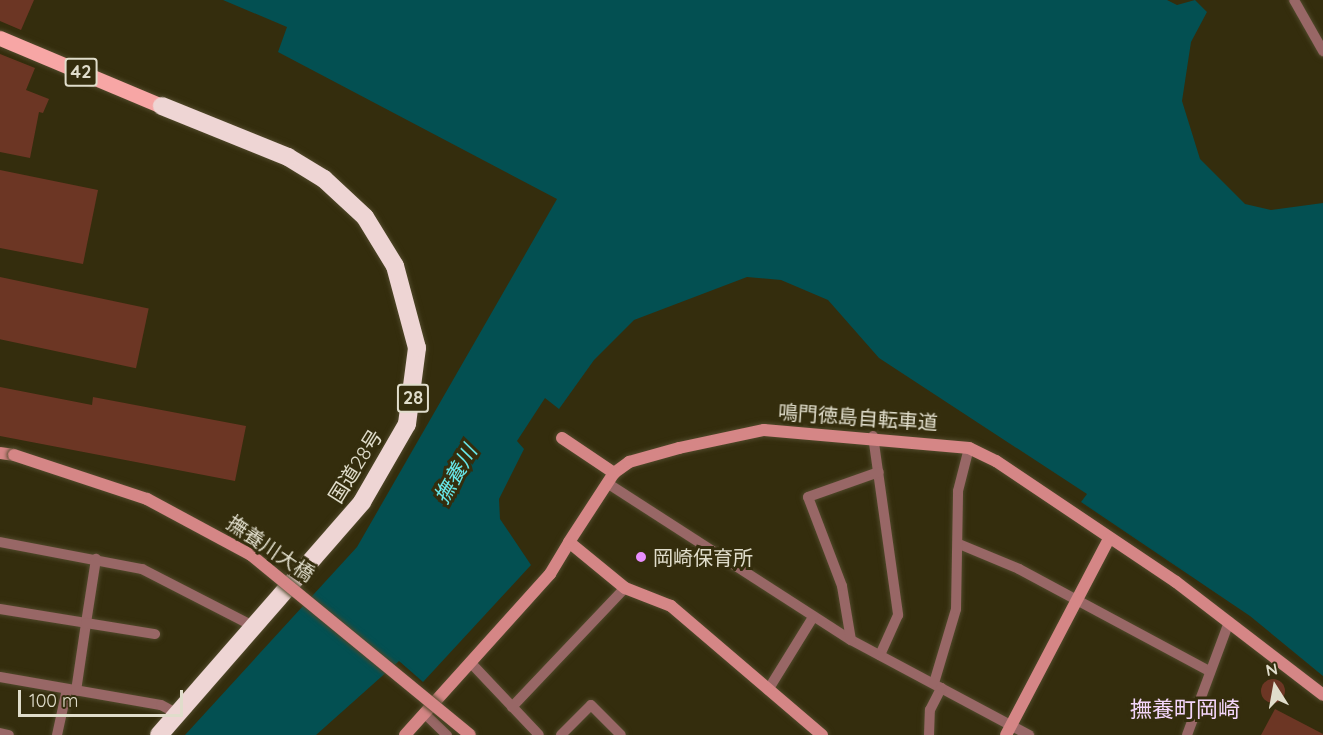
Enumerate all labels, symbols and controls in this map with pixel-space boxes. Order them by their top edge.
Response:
road number: 42 [64,57,98,87]
road number: 28 [396,383,430,413]
street label: 鳴門徳島自転車道 [777,399,939,435]
street label: 国道28号 [323,425,387,507]
water label: 撫養川 [428,440,482,508]
street label: 撫養川大橋 [223,510,319,586]
place label: 岡崎保育所 [653,545,753,569]
marker: 岡崎保育所 [634,550,648,564]
north arrow [1245,657,1305,717]
text: N [1264,658,1279,680]
scale bar [21,678,186,716]
text: 100 m [29,689,78,712]
district label: 撫養町岡崎 [1130,697,1240,723]

